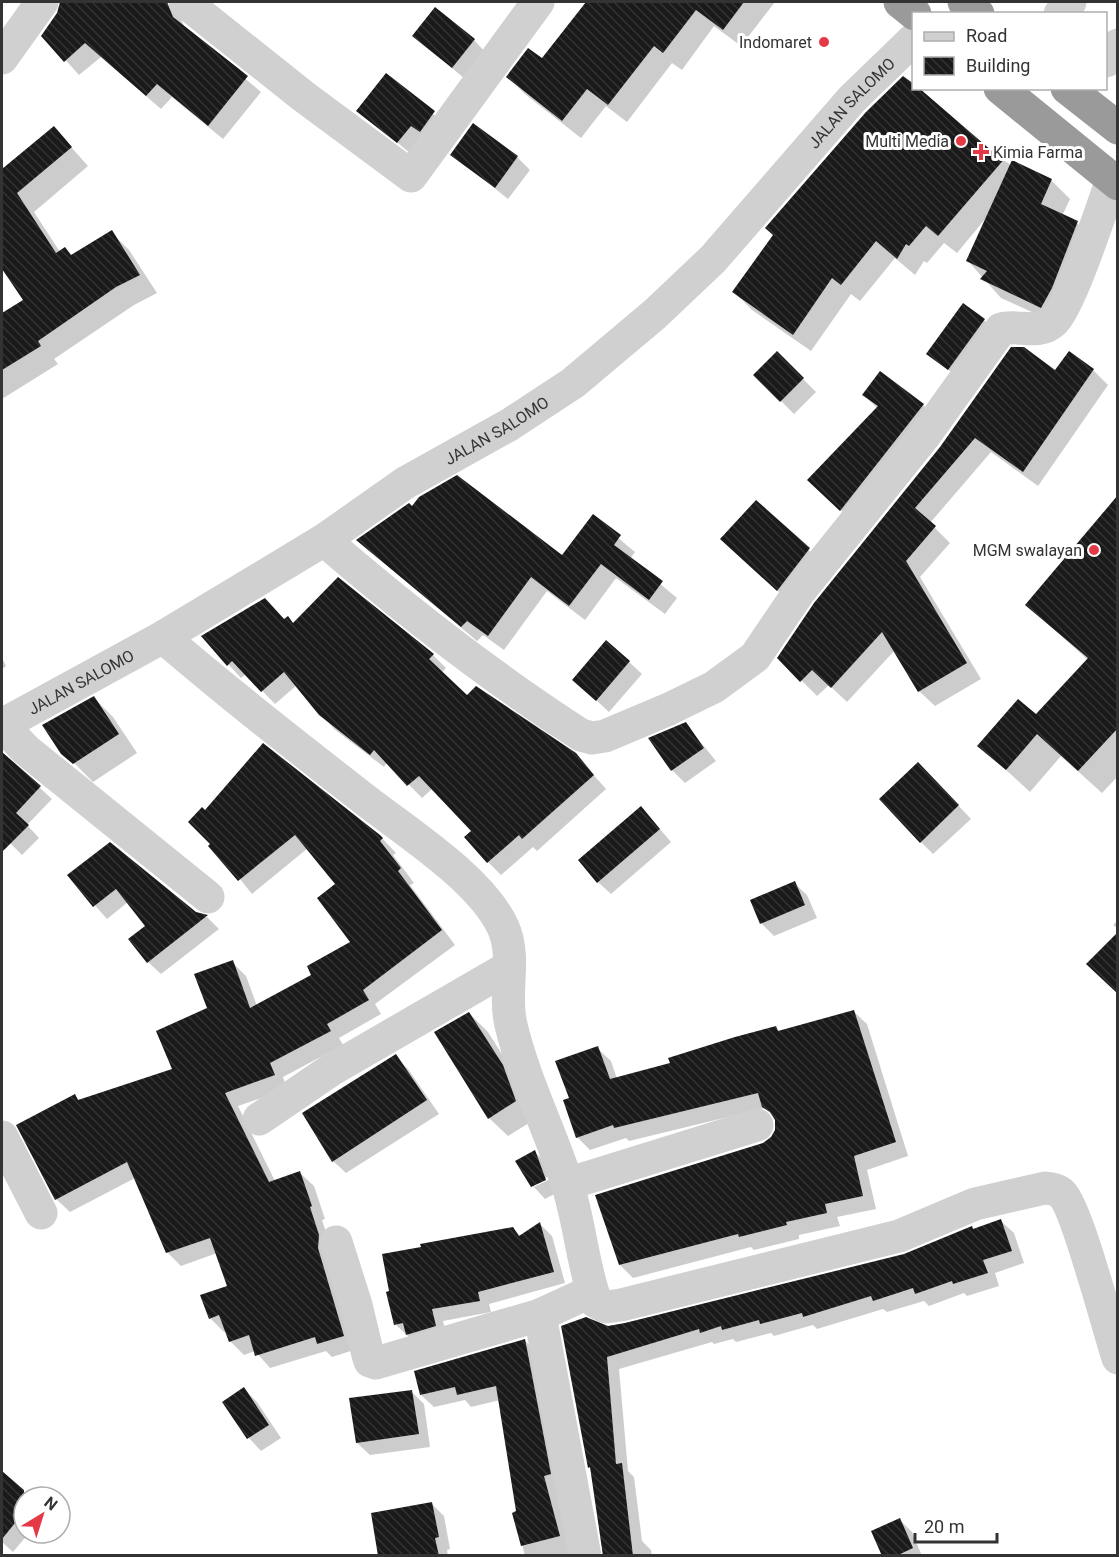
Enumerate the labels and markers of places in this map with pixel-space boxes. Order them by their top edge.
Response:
place label: Indomaret [739,33,812,52]
marker: Indomaret [817,35,831,49]
place label: Multi Media [865,132,949,151]
marker: Multi Media [954,134,968,148]
place label: Kimia Farma [993,143,1083,162]
marker: Kimia Farma [974,145,988,159]
place label: MGM swalayan [973,541,1082,560]
marker: MGM swalayan [1087,543,1101,557]

